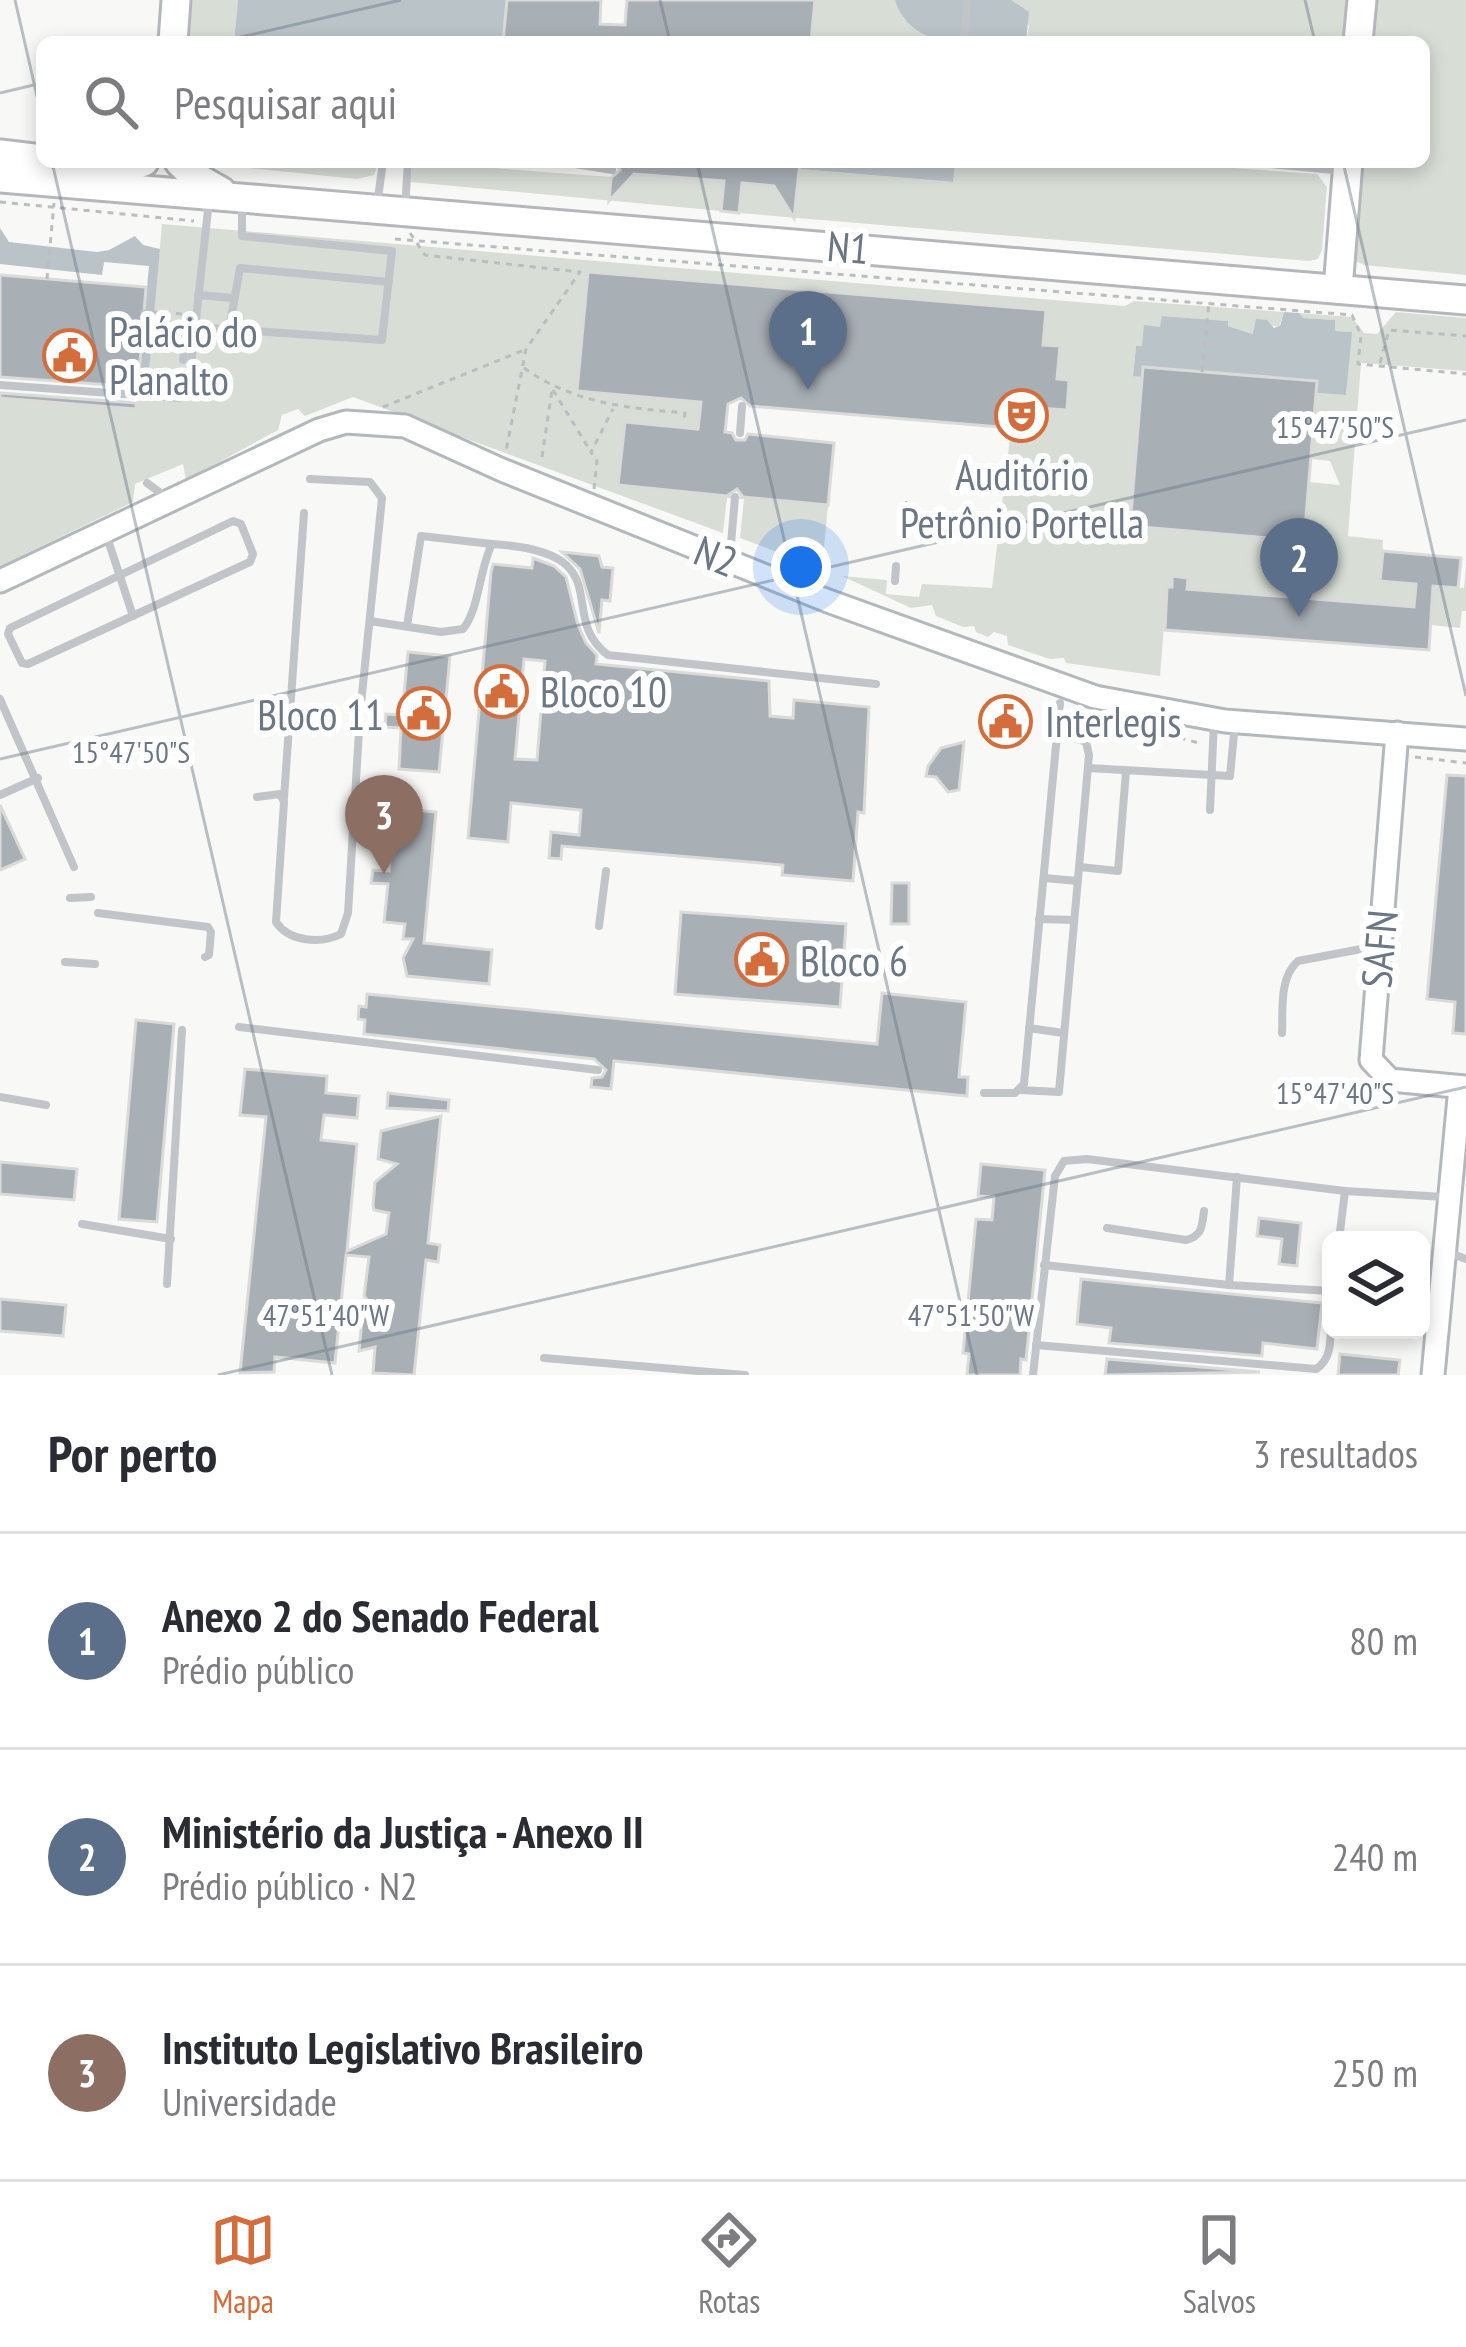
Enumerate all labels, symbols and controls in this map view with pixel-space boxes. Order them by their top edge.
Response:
search box [36,36,1430,168]
icon: search [78,69,144,135]
text: Pesquisar aqui [174,73,397,131]
street label: N1 [825,218,871,276]
pin: 1 [769,291,847,390]
place label: Palácio do Planalto [109,304,258,407]
public building icon: Palácio do Planalto [42,327,98,383]
theatre icon: Auditório Petrônio Portella [994,387,1050,443]
text: 15°47'50"S [1276,407,1394,446]
place label: Auditório Petrônio Portella [900,447,1144,550]
pin: 2 [1260,518,1338,617]
street label: N2 [686,523,746,589]
your location [771,537,831,597]
public building icon: Bloco 10 [473,663,529,719]
place label: Bloco 10 [540,664,667,719]
public building icon: Bloco 11 [395,686,451,742]
place label: Bloco 11 [257,687,384,742]
public building icon: Interlegis [978,693,1034,749]
place label: Interlegis [1045,694,1182,749]
text: 15°47'50"S [72,732,190,771]
pin: 3 [345,775,423,874]
street label: SAFN [1348,908,1410,990]
public building icon: Bloco 6 [733,932,789,988]
place label: Bloco 6 [800,933,908,988]
text: 15°47'40"S [1276,1073,1394,1112]
map controls [1322,1231,1430,1339]
button: layers [1322,1231,1430,1339]
text: 47°51'40"W [263,1295,389,1334]
text: 47°51'50"W [908,1295,1034,1334]
text: Por perto [48,1420,217,1486]
text: 3 resultados [1253,1428,1418,1479]
text: Anexo 2 do Senado Federal [162,1586,599,1644]
text: 1 [78,1615,96,1666]
text: 80 m [1349,1615,1418,1666]
text: Prédio público [162,1644,354,1695]
text: Ministério da Justiça - Anexo II [162,1802,644,1860]
text: 2 [78,1831,96,1882]
text: 240 m [1332,1831,1418,1882]
text: Prédio público · N2 [162,1860,418,1911]
text: Instituto Legislativo Brasileiro [162,2018,643,2076]
text: 3 [78,2047,96,2098]
text: 250 m [1332,2047,1418,2098]
text: Universidade [162,2076,337,2127]
tab: Mapa [210,2207,276,2322]
tab: Rotas [696,2207,762,2322]
tab: Salvos [1183,2207,1256,2322]

